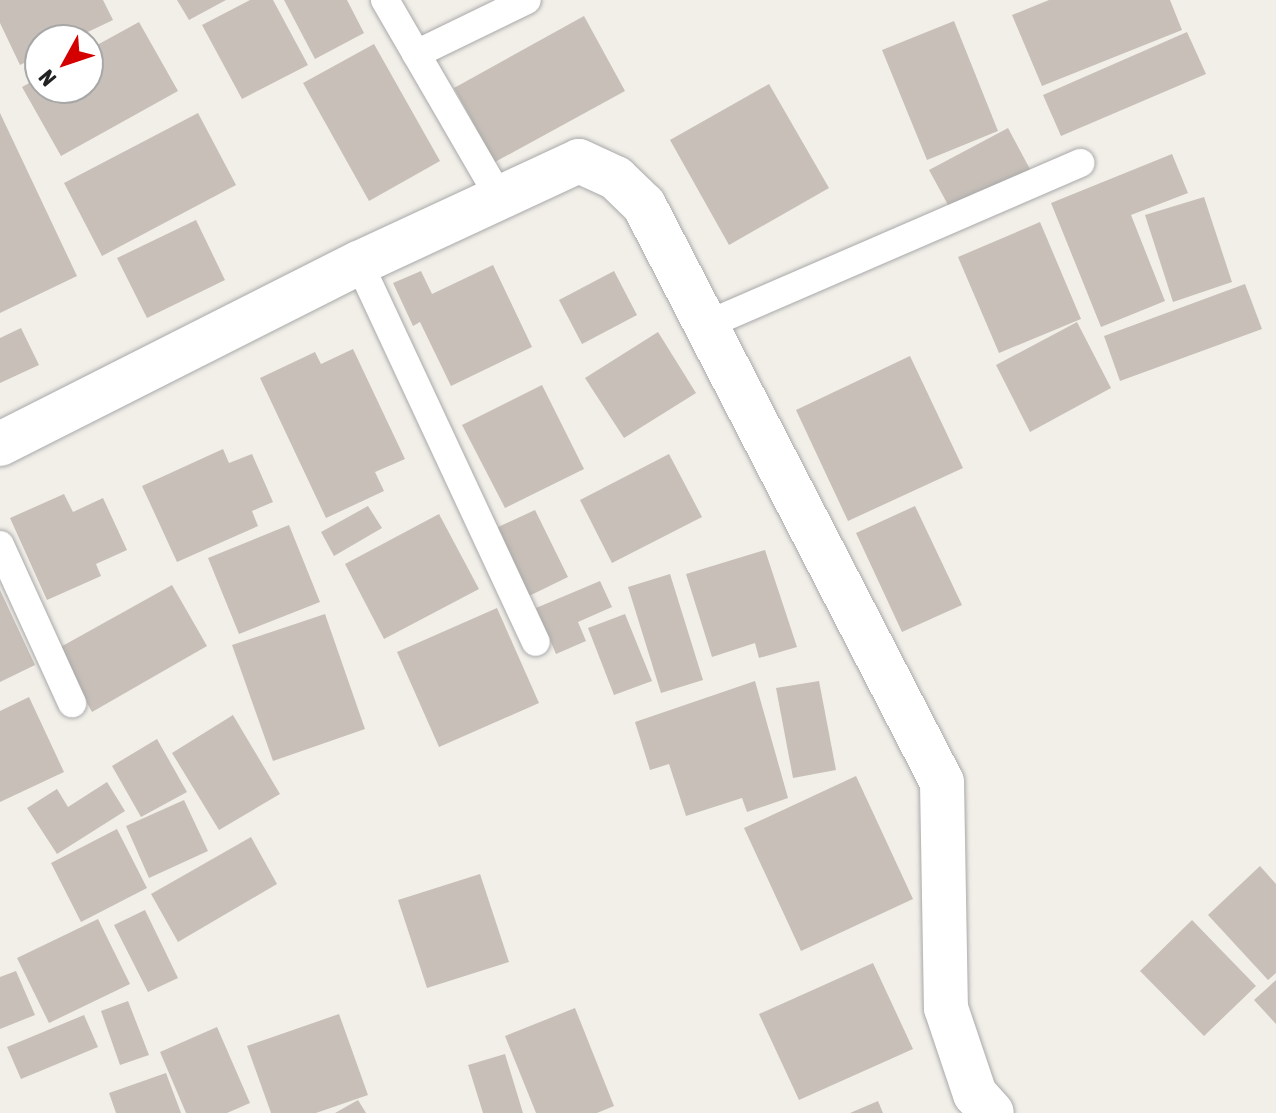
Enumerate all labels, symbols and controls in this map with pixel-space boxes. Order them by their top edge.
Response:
north arrow [24,24,104,104]
text: N [33,65,61,91]

